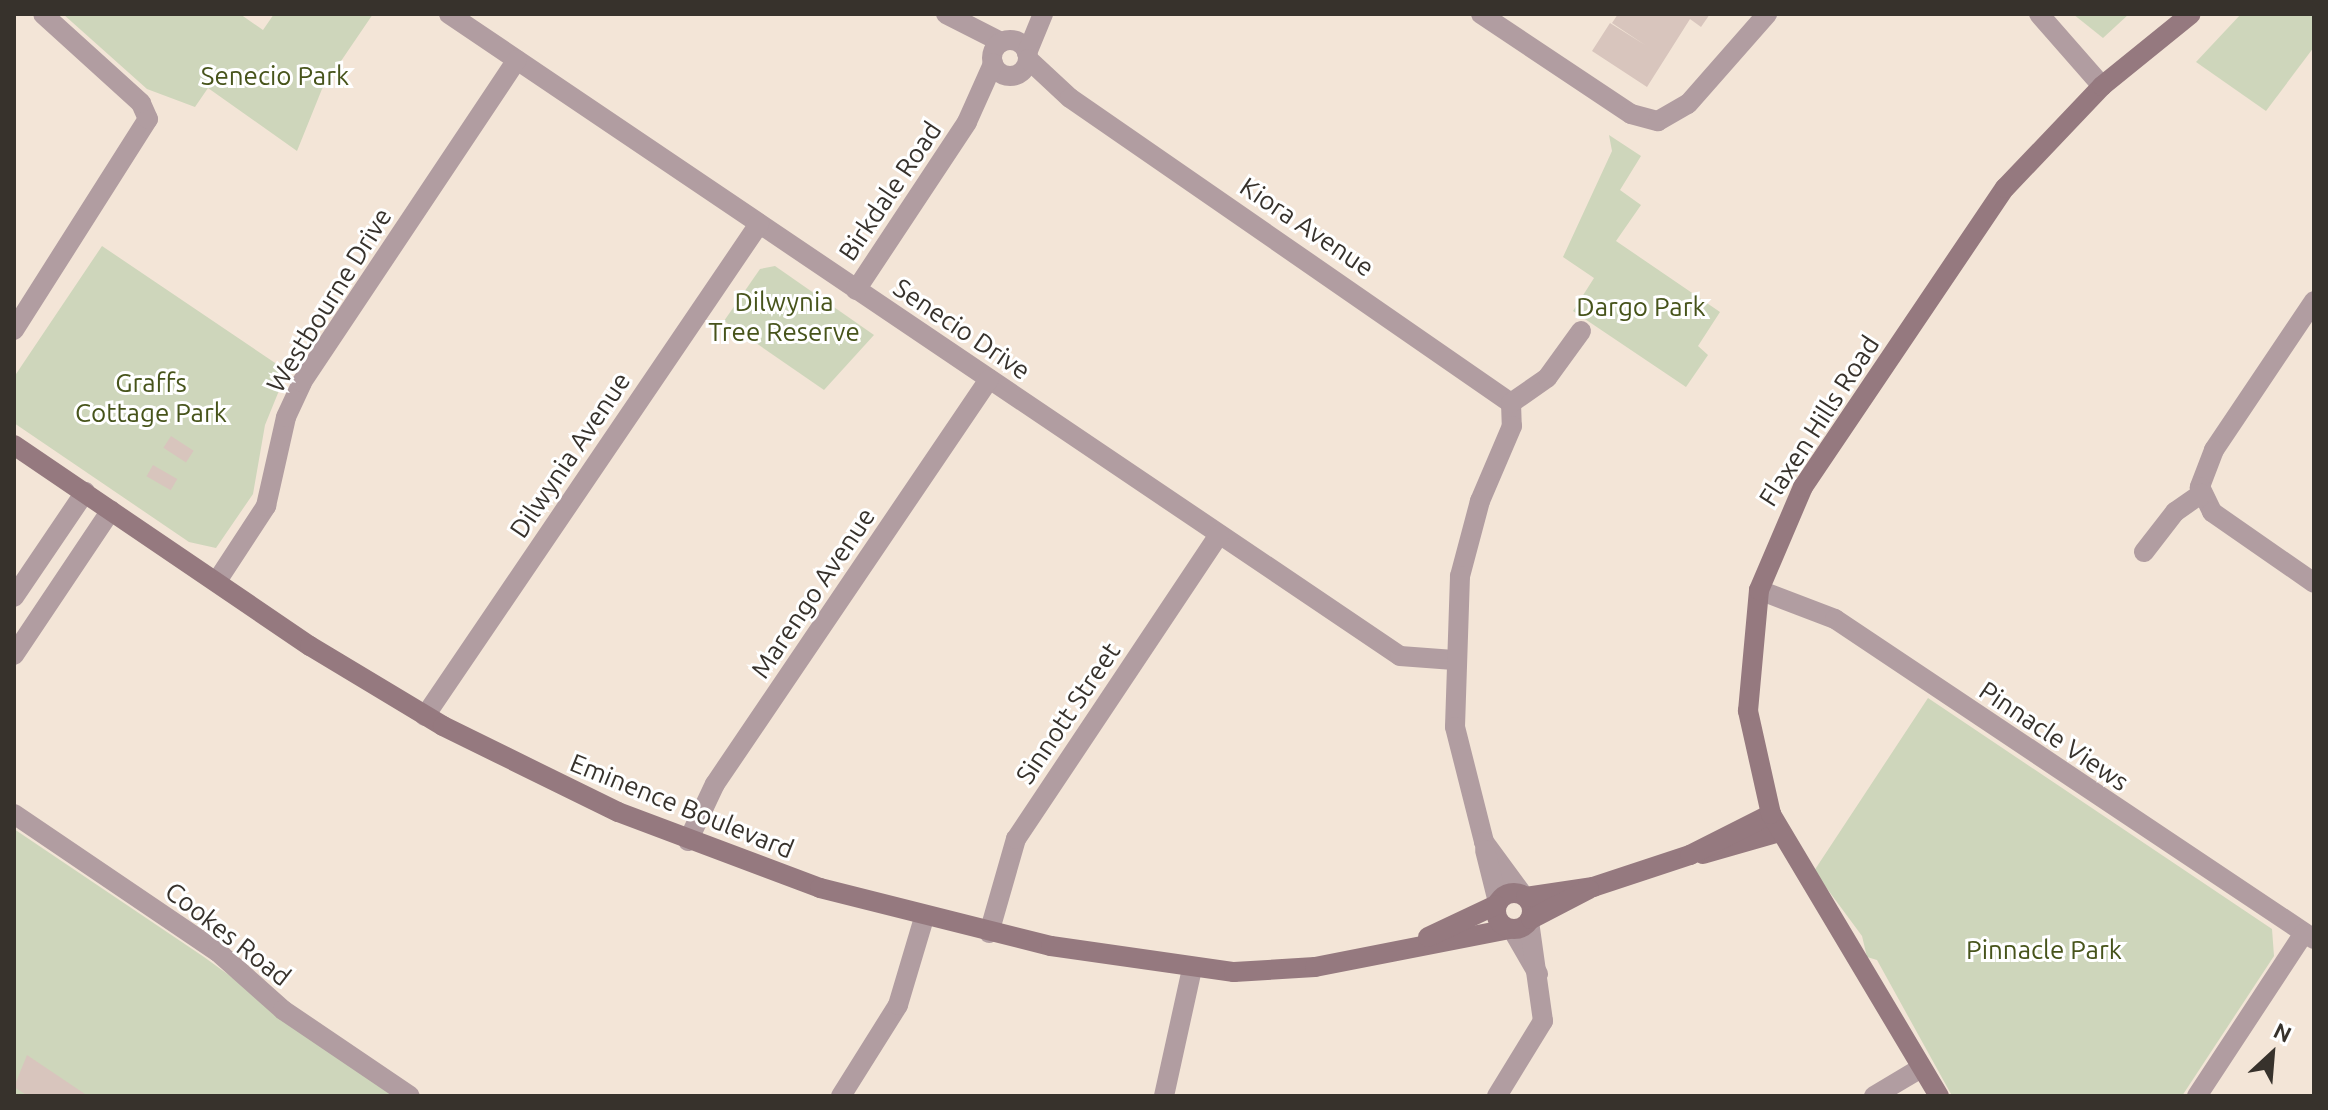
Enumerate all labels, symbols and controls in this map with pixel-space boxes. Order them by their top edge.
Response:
park label: Senecio Park [201,60,349,92]
street label: Birkdale Road [832,116,948,266]
street label: Kiora Avenue [1234,171,1380,283]
street label: Westbourne Drive [260,202,398,398]
street label: Senecio Drive [888,272,1036,386]
park label: Dilwynia Tree Reserve [708,286,860,348]
park label: Dargo Park [1576,291,1706,323]
street label: Flaxen Hills Road [1752,330,1886,512]
street label: Dilwynia Avenue [503,366,637,544]
park label: Graffs Cottage Park [75,367,227,428]
street label: Marengo Avenue [745,502,881,684]
street label: Sinnott Street [1009,636,1127,790]
street label: Pinnacle Views [1973,675,2135,797]
street label: Eminence Boulevard [566,747,798,865]
street label: Cookes Road [159,875,297,993]
park label: Pinnacle Park [1966,934,2122,966]
north arrow [2232,1014,2312,1094]
text: N [2270,1017,2296,1047]

